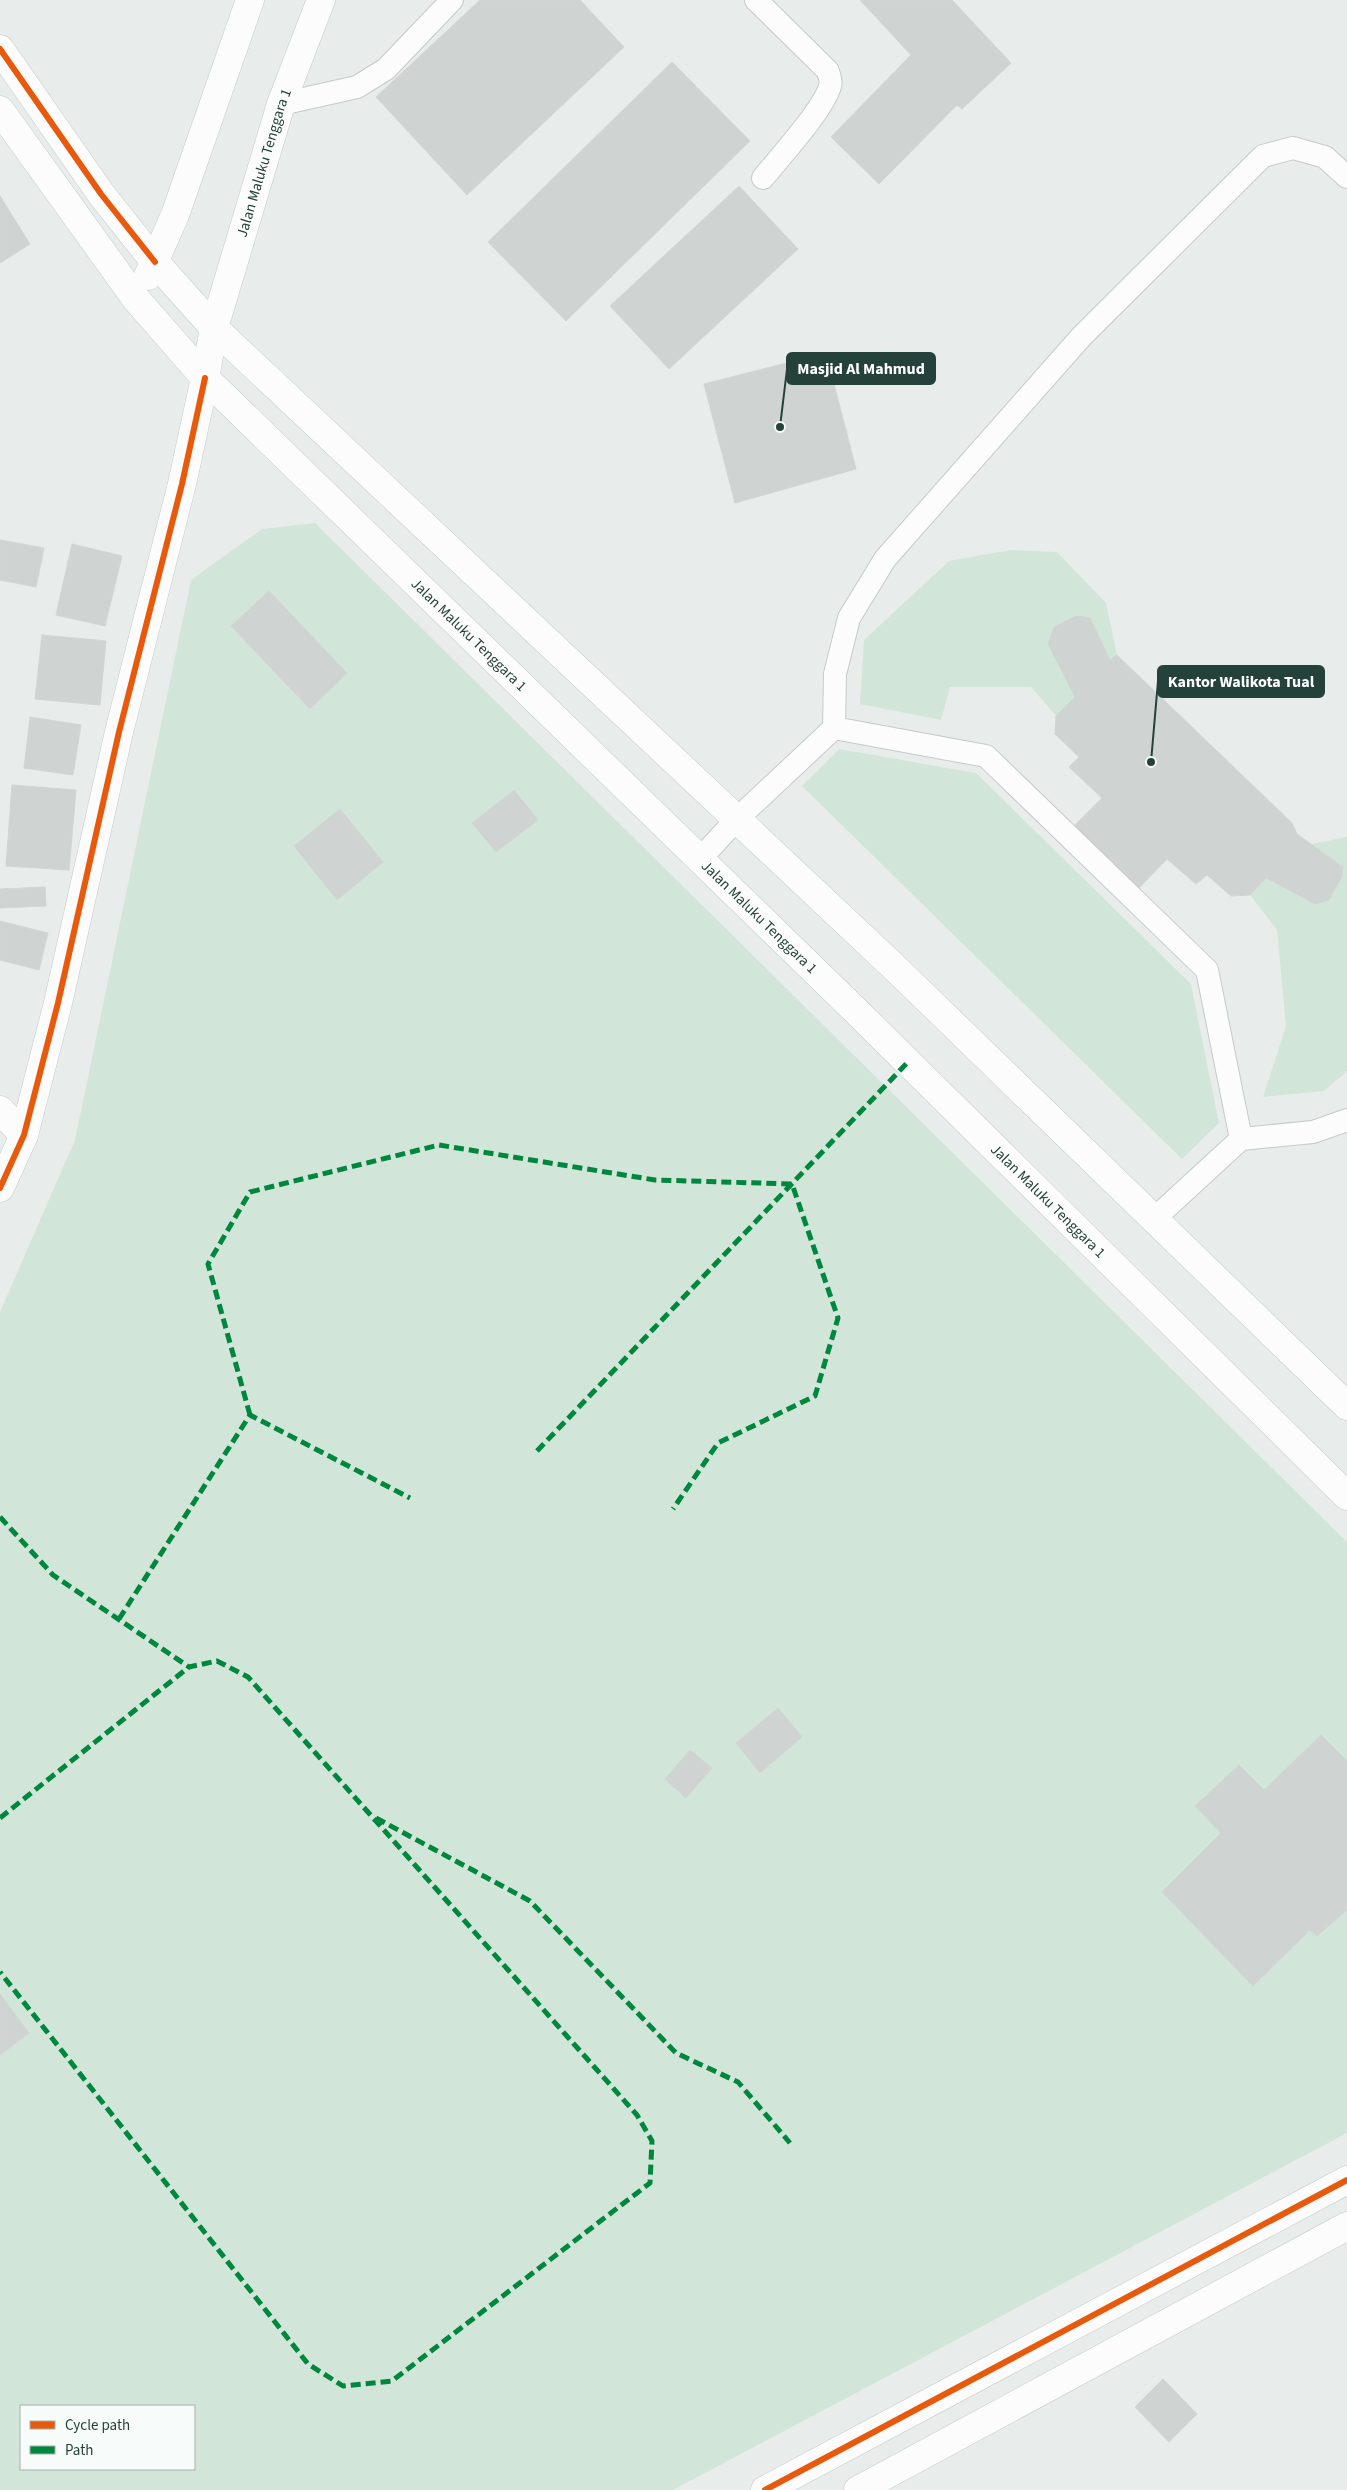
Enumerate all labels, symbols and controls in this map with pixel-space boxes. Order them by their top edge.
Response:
street label: Jalan Maluku Tenggara 1 [231,85,297,240]
callout: Masjid Al Mahmud [787,353,935,384]
text: Masjid Al Mahmud [797,358,925,380]
street label: Jalan Maluku Tenggara 1 [406,573,532,696]
callout: Kantor Walikota Tual [1158,666,1324,697]
text: Kantor Walikota Tual [1168,671,1315,693]
street label: Jalan Maluku Tenggara 1 [697,856,822,978]
street label: Jalan Maluku Tenggara 1 [986,1139,1111,1263]
legend [20,2405,195,2470]
text: Cycle path [65,2415,130,2436]
text: Path [65,2440,93,2461]

